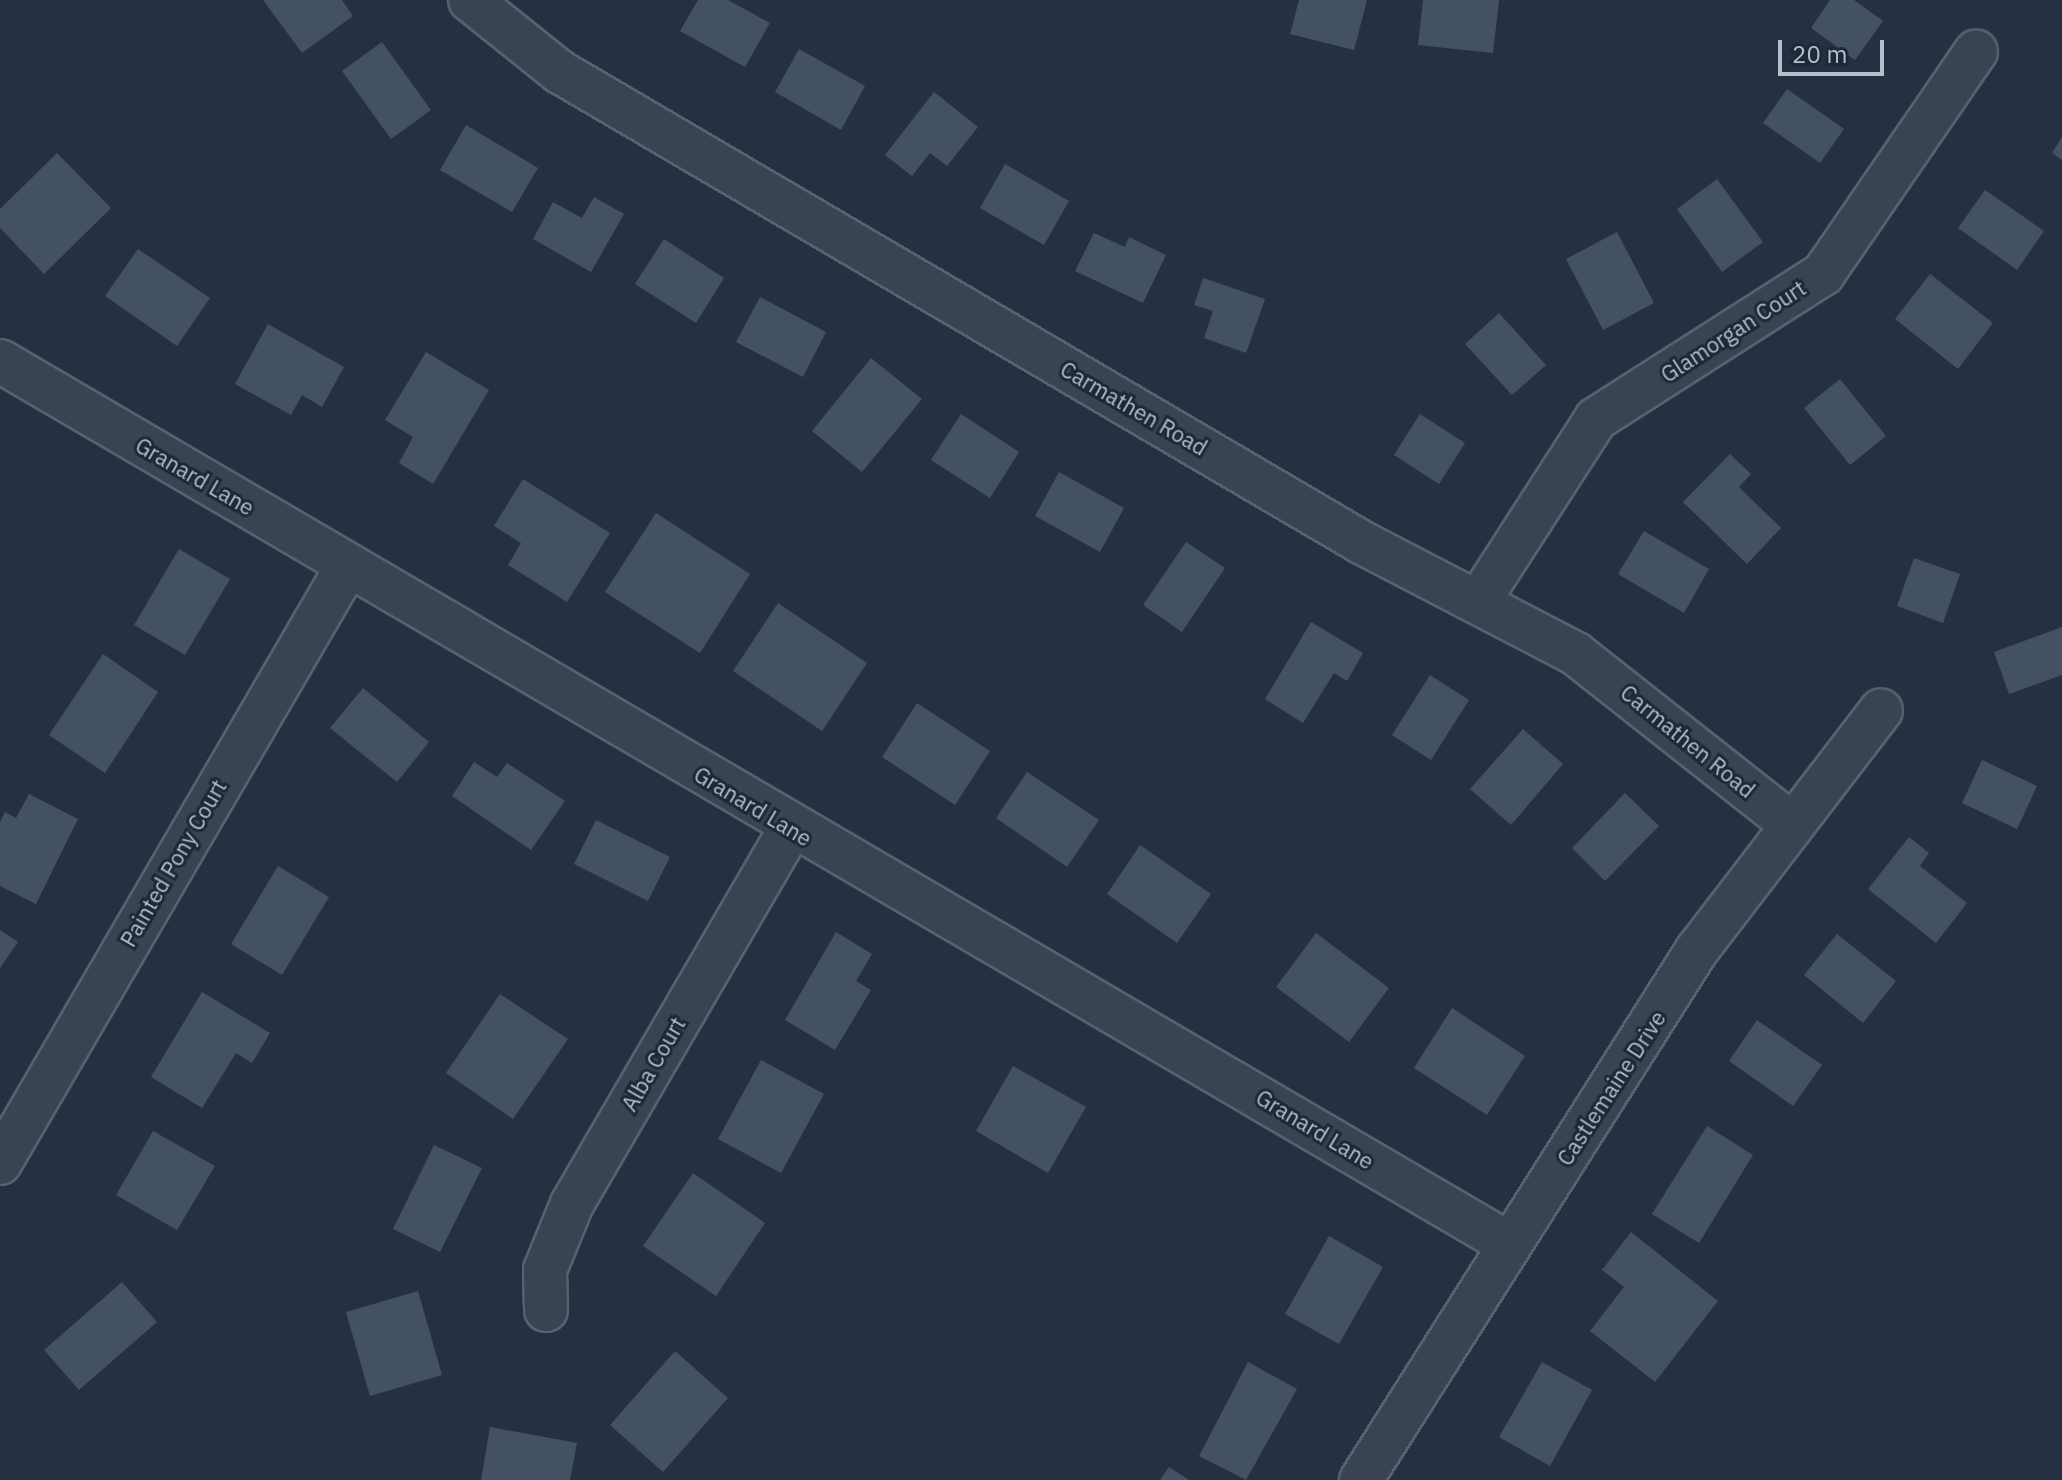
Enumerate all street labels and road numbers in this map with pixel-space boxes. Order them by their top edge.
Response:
street label: Glamorgan Court [1656,274,1810,388]
street label: Carmathen Road [1056,355,1212,461]
street label: Granard Lane [131,431,259,521]
street label: Carmathen Road [1616,679,1760,803]
street label: Granard Lane [689,761,817,851]
street label: Painted Pony Court [114,775,232,951]
street label: Castlemaine Drive [1551,1006,1671,1170]
street label: Alba Court [616,1012,690,1116]
street label: Granard Lane [1251,1084,1379,1174]

